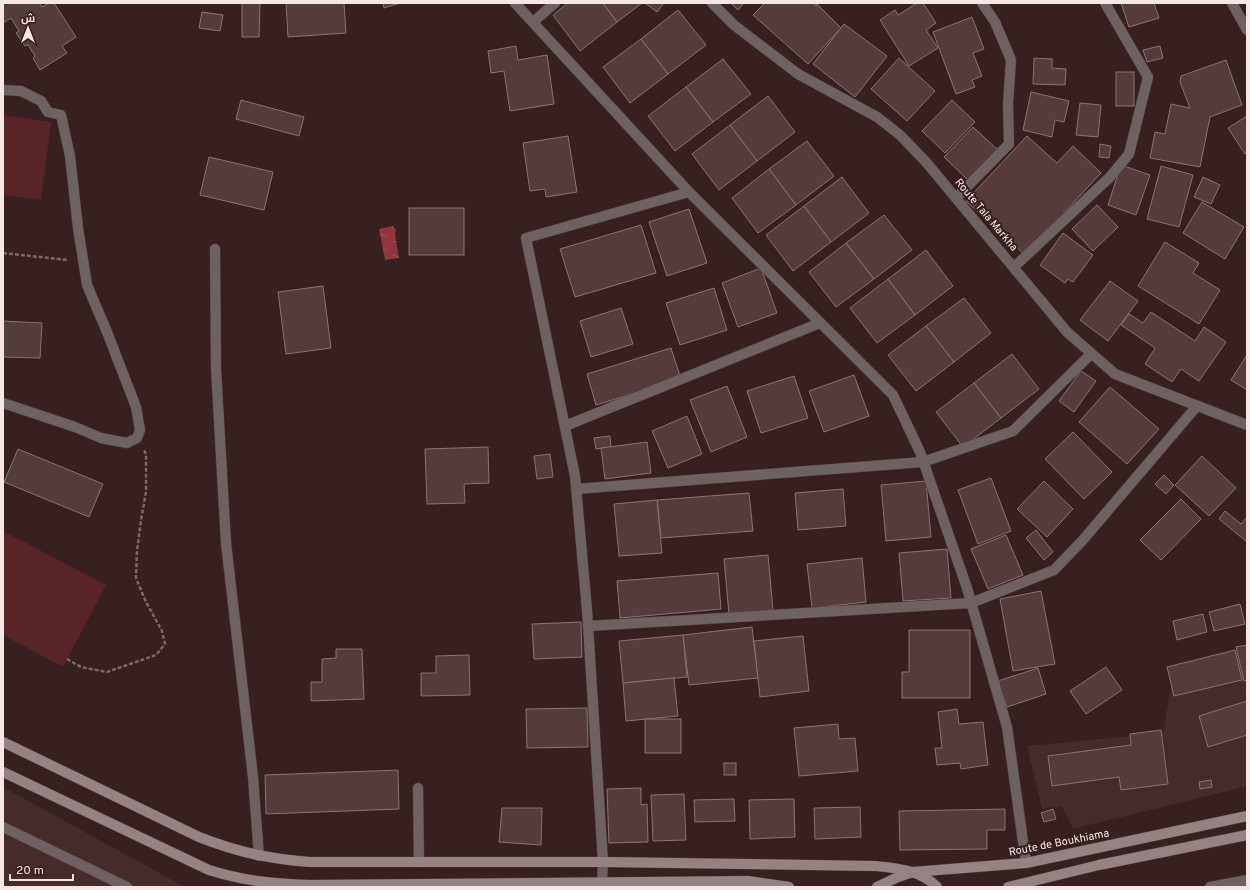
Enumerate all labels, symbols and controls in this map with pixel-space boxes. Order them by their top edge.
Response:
north arrow [8,8,48,48]
text: ش [21,12,35,26]
street label: Route Tala Markha [951,176,1021,254]
street label: Route de Boukhiama [1008,826,1111,860]
scale bar [10,856,73,882]
text: 20 m [16,863,44,879]

